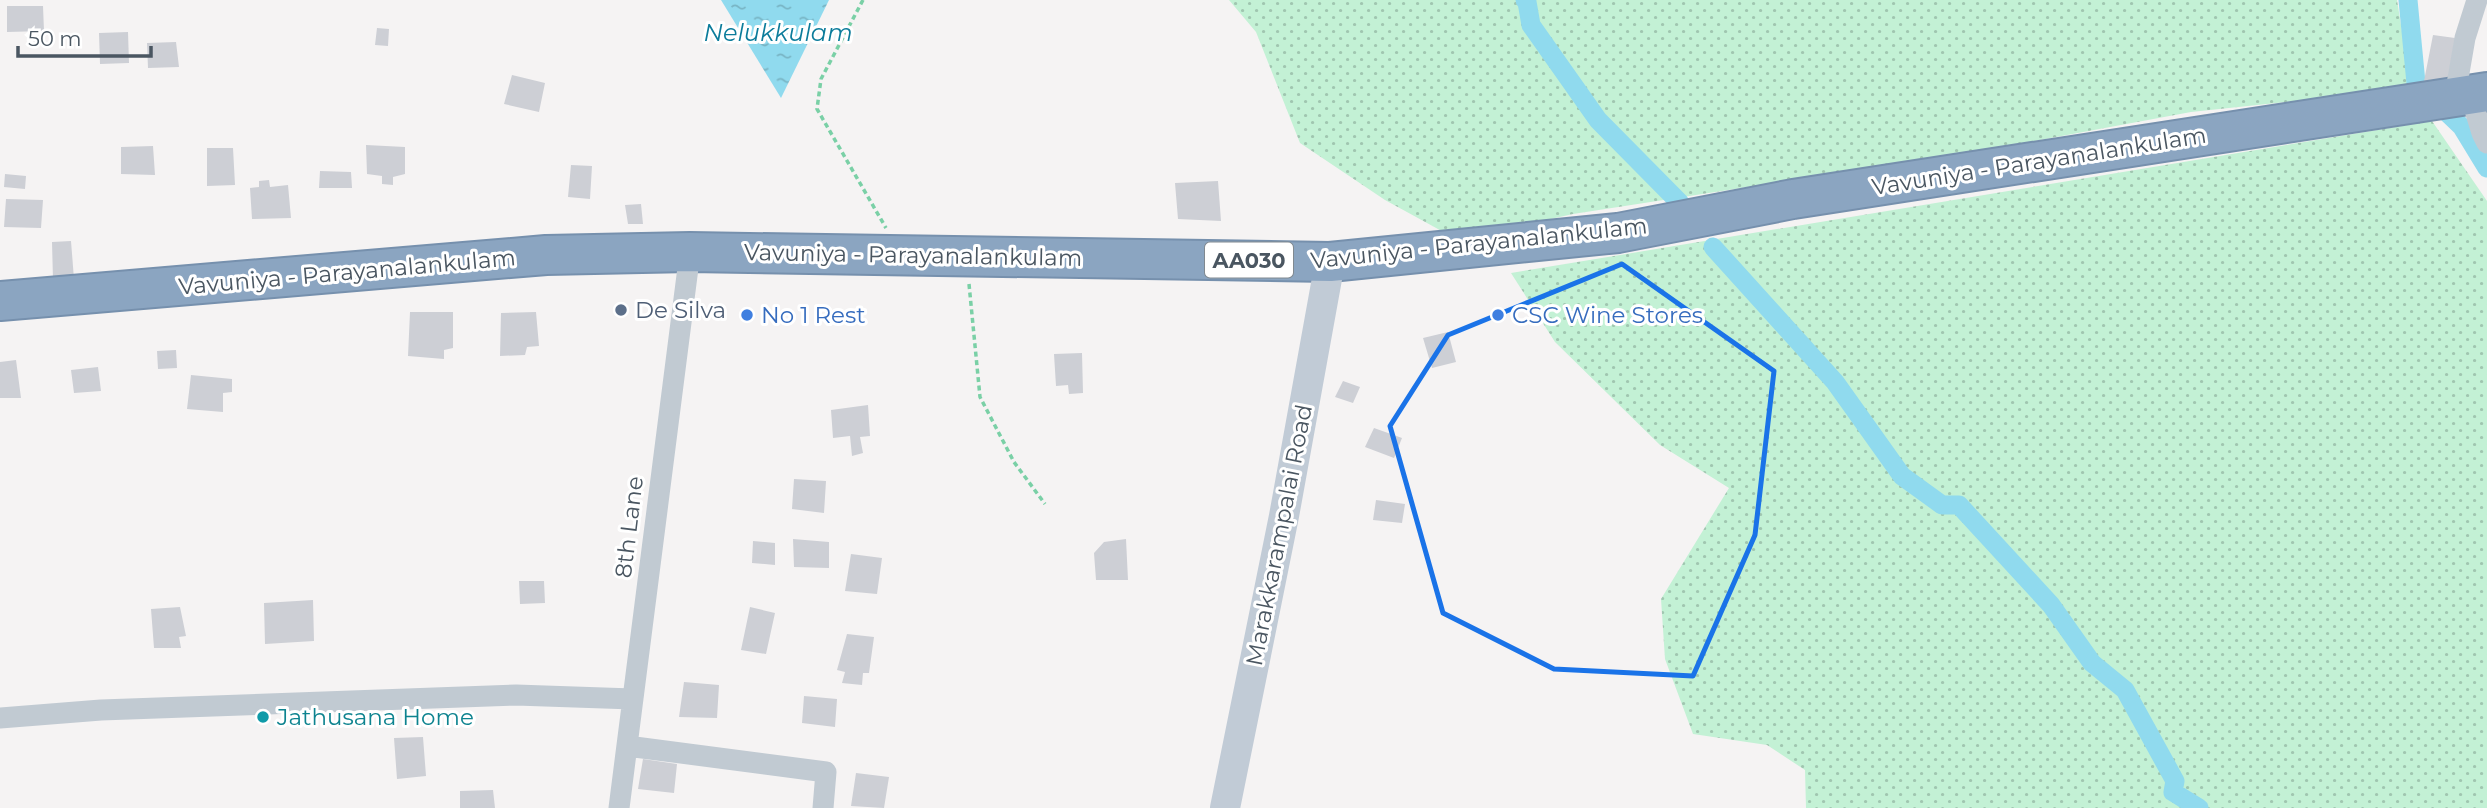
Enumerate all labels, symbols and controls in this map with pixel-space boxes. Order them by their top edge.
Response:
scale bar [18,14,150,58]
water label: Nelukkulam [703,18,853,47]
text: 50 m [28,26,82,51]
street label: Vavuniya - Parayanalankulam [1870,121,2208,201]
street label: Vavuniya - Parayanalankulam [1309,211,1649,275]
street label: Vavuniya - Parayanalankulam [744,238,1082,272]
street label: Vavuniya - Parayanalankulam [177,243,517,301]
road number: AA030 [1205,243,1293,278]
place label: De Silva [635,296,726,324]
place label: No 1 Rest [761,301,866,329]
place label: CSC Wine Stores [1512,301,1703,329]
marker: De Silva [613,302,629,318]
marker: No 1 Rest [739,307,755,323]
marker: CSC Wine Stores [1490,307,1506,323]
street label: Marakkarampalai Road [1240,402,1318,668]
street label: 8th Lane [609,475,649,579]
place label: Jathusana Home [276,703,474,731]
marker: Jathusana Home [255,709,271,725]

